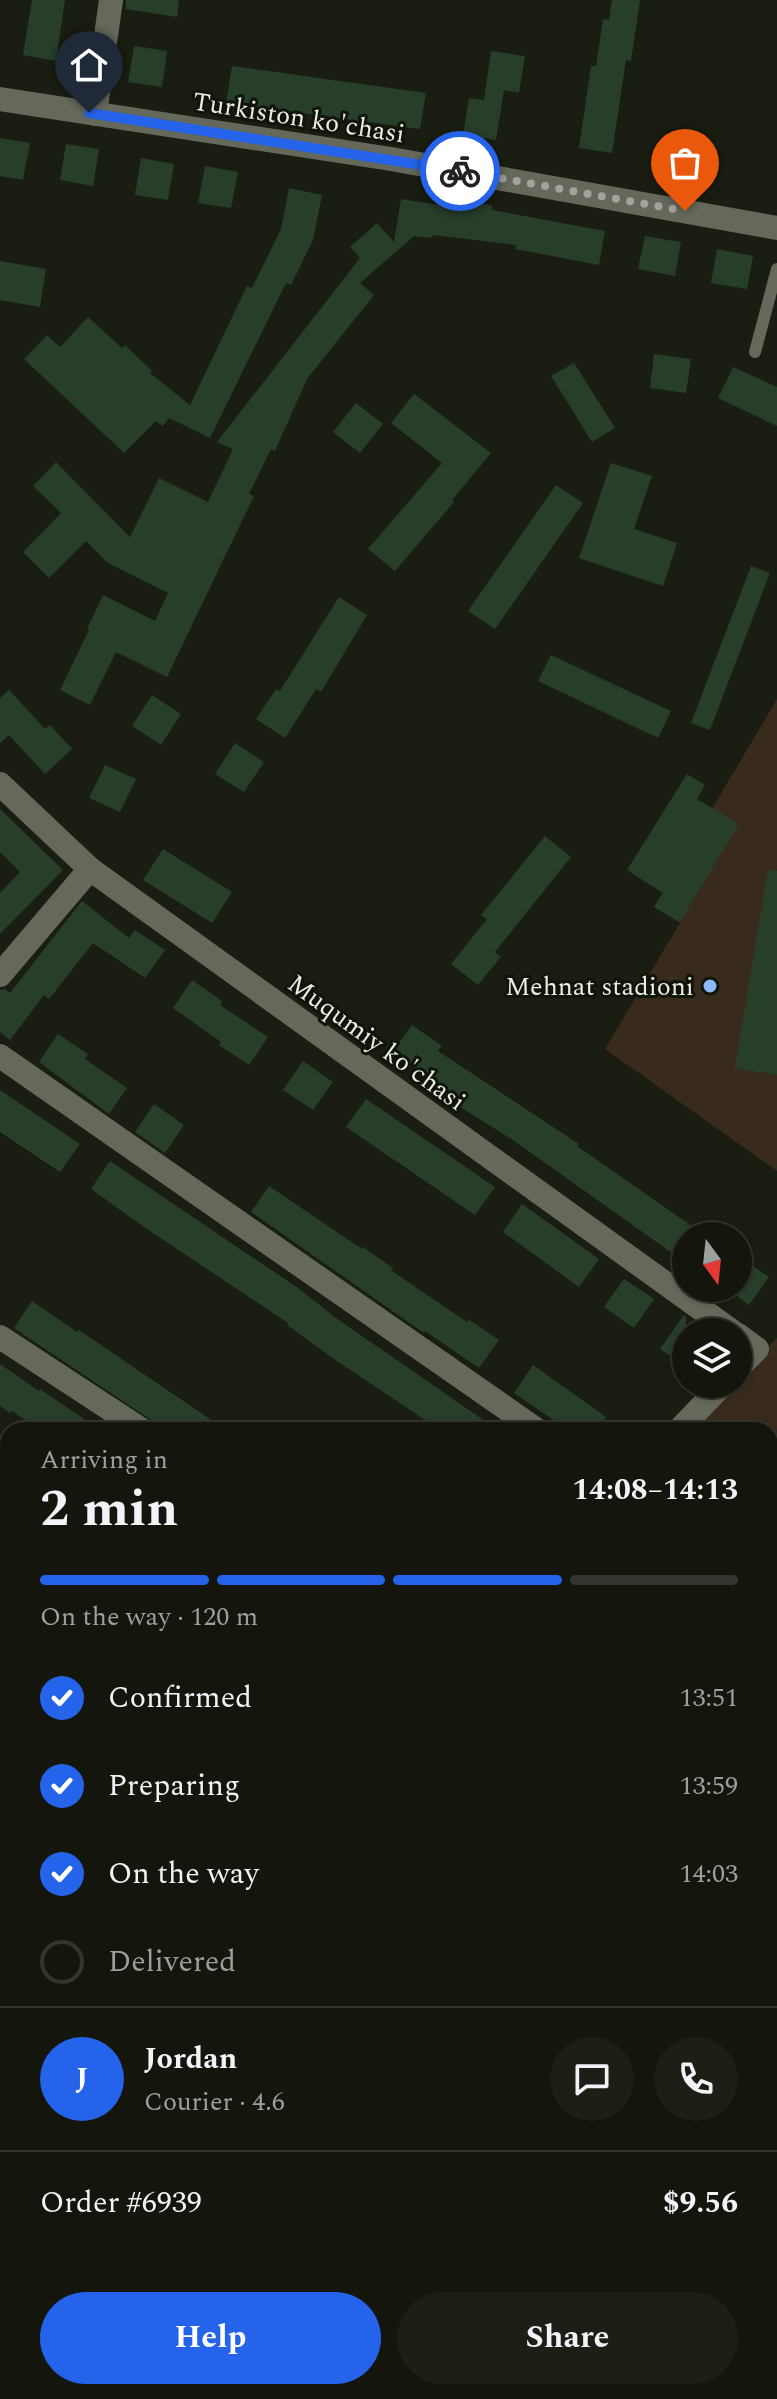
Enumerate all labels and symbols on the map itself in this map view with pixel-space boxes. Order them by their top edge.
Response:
pin [55,31,123,113]
street label: Turkiston ko'chasi [190,81,408,154]
pin [651,129,719,211]
courier [420,131,500,211]
street label: Muqumiy ko'chasi [279,964,474,1121]
place label: Mehnat stadioni [505,967,694,1007]
marker: Mehnat stadioni [701,977,719,995]
north arrow [672,1222,752,1302]

